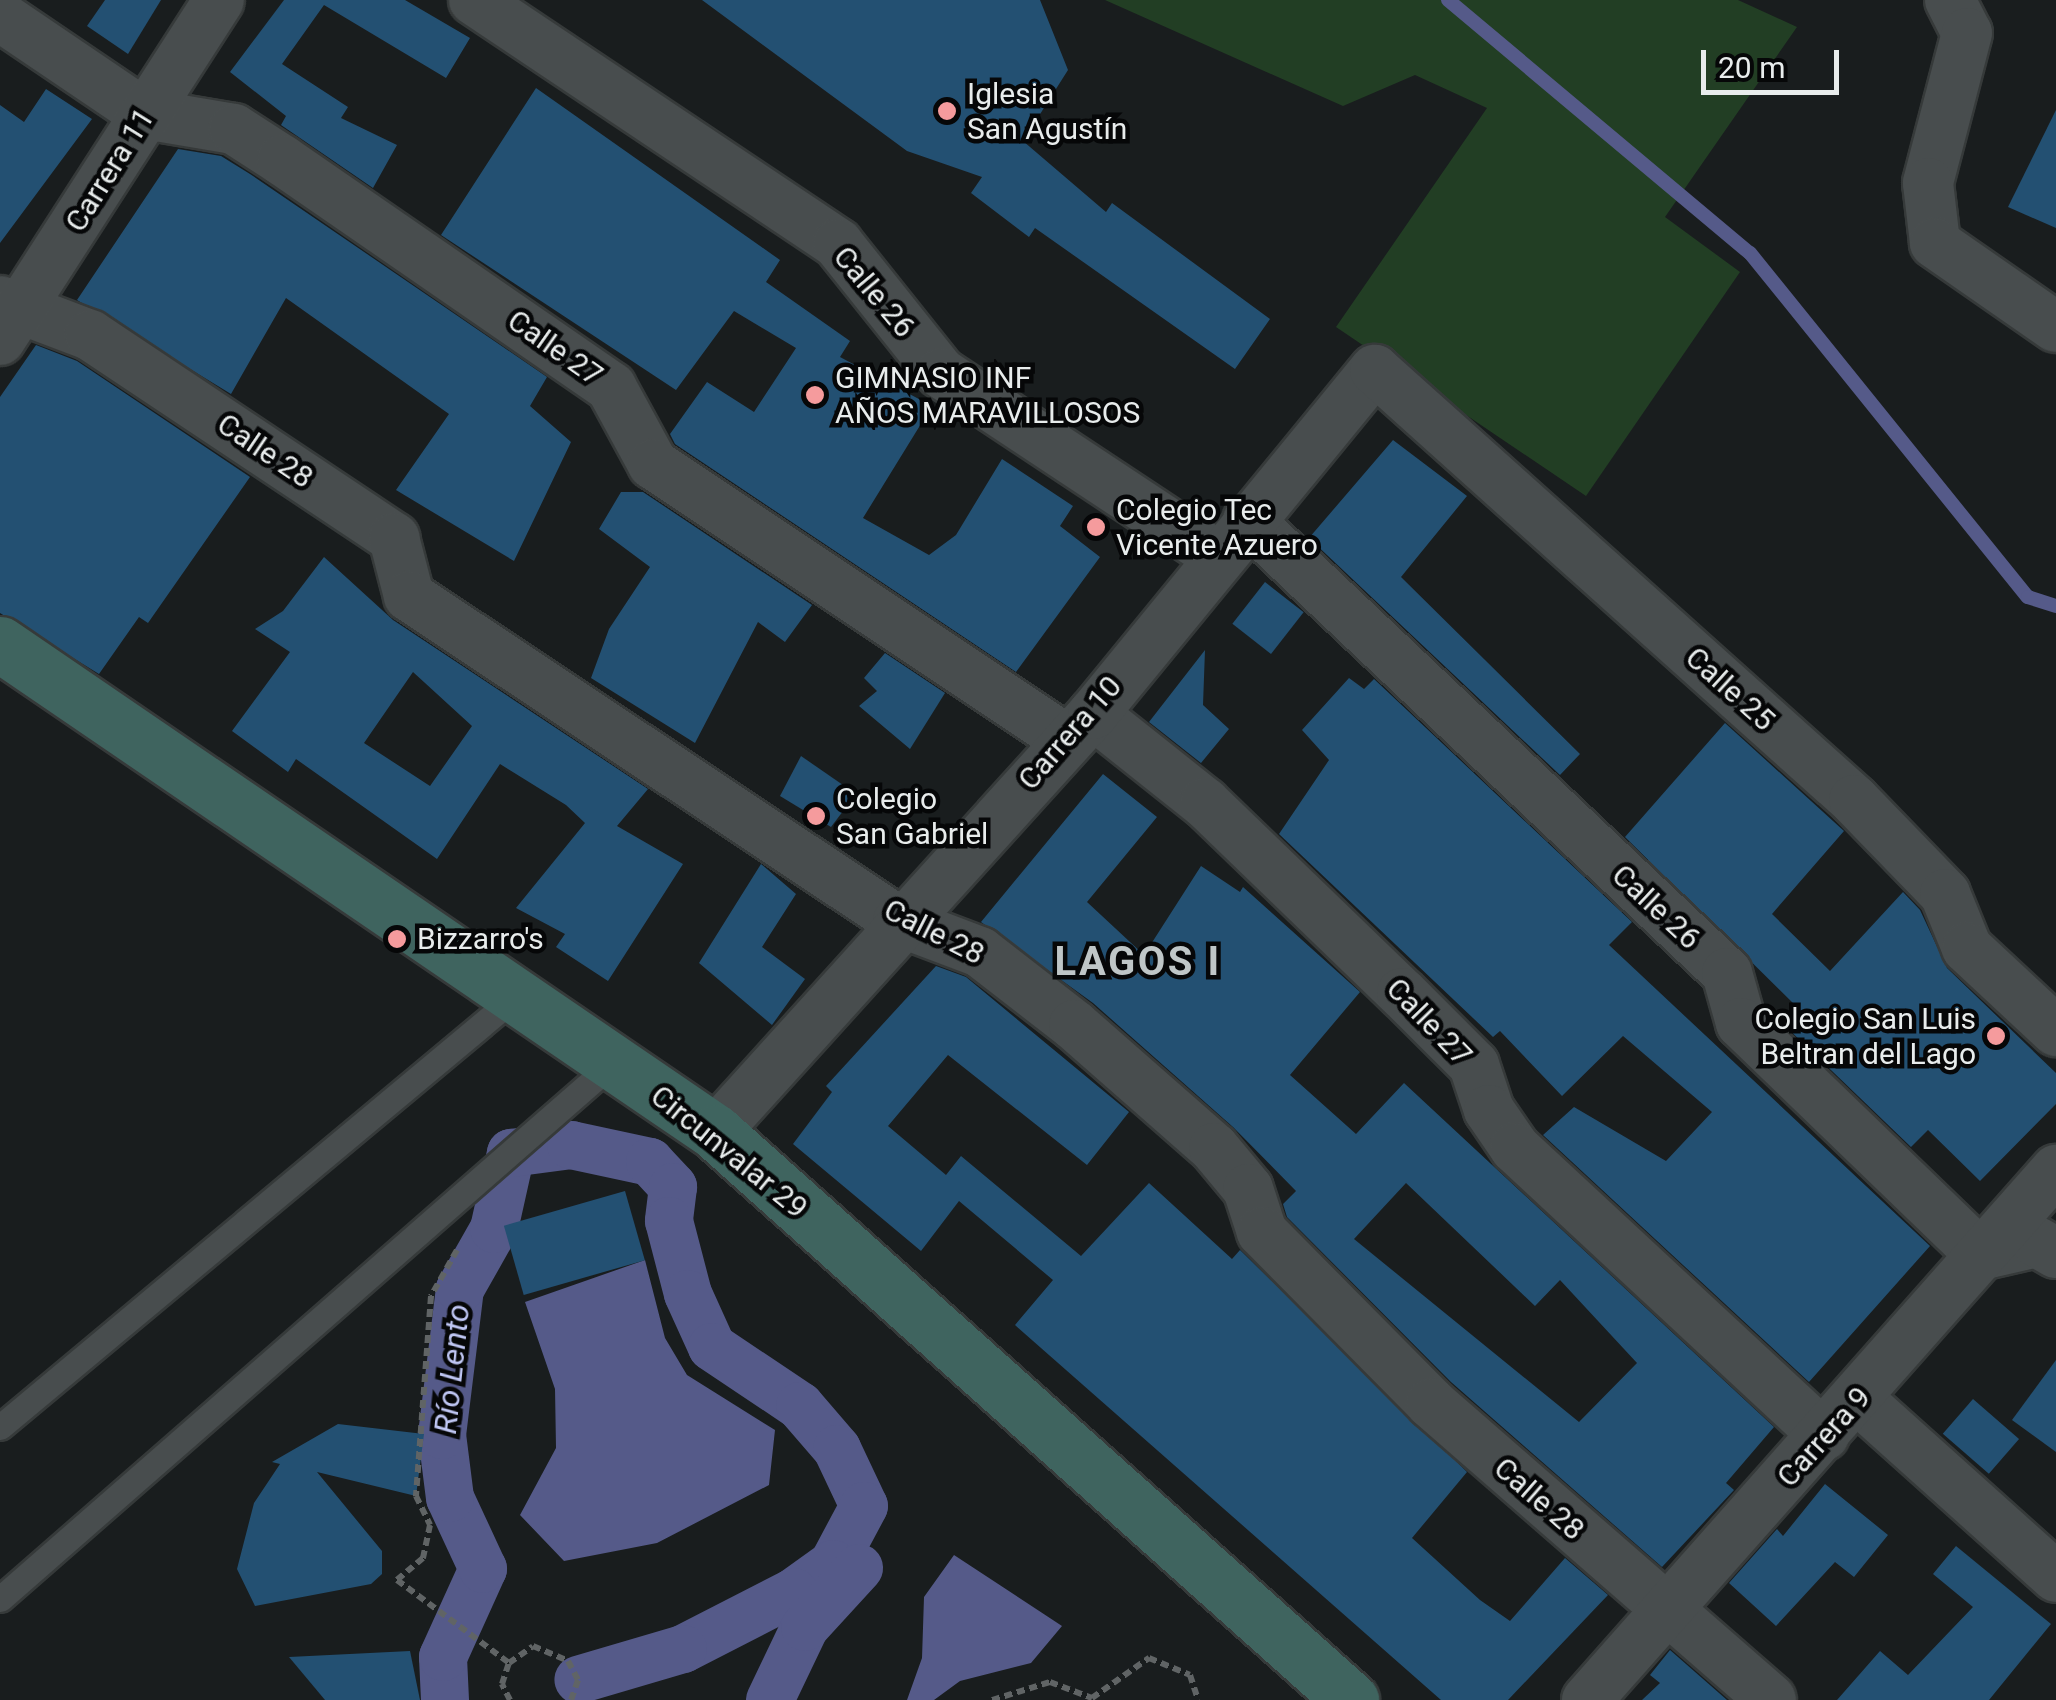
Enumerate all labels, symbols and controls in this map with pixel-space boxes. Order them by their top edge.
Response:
scale bar [1706,30,1844,92]
text: 20 m [1718,50,1785,85]
place label: Iglesia San Agustín [967,76,1127,146]
marker: Iglesia San Agustín [936,100,958,122]
street label: Carrera 11 [58,102,162,238]
street label: Calle 26 [826,239,922,345]
street label: Calle 27 [501,302,609,394]
place label: GIMNASIO INF AÑOS MARAVILLOSOS [835,360,1140,430]
marker: GIMNASIO INF AÑOS MARAVILLOSOS [804,384,826,406]
street label: Calle 28 [210,406,320,496]
place label: Colegio Tec Vicente Azuero [1116,492,1318,562]
marker: Colegio Tec Vicente Azuero [1085,516,1107,538]
street label: Calle 25 [1678,640,1782,738]
street label: Carrera 10 [1011,669,1129,797]
place label: Colegio San Gabriel [836,781,988,852]
marker: Colegio San Gabriel [805,805,827,827]
street label: Calle 26 [1604,857,1708,957]
street label: Calle 28 [878,892,990,972]
place label: Bizzarro's [417,921,544,957]
marker: Bizzarro's [386,928,408,950]
district label: LAGOS I [1054,938,1222,986]
street label: Calle 27 [1379,971,1479,1073]
place label: Colegio San Luis Beltran del Lago [1755,1001,1976,1072]
marker: Colegio San Luis Beltran del Lago [1985,1025,2007,1047]
street label: Circunvalar 29 [643,1078,815,1226]
water label: Río Lento [426,1302,478,1436]
street label: Carrera 9 [1770,1380,1878,1494]
street label: Calle 28 [1487,1450,1591,1548]

